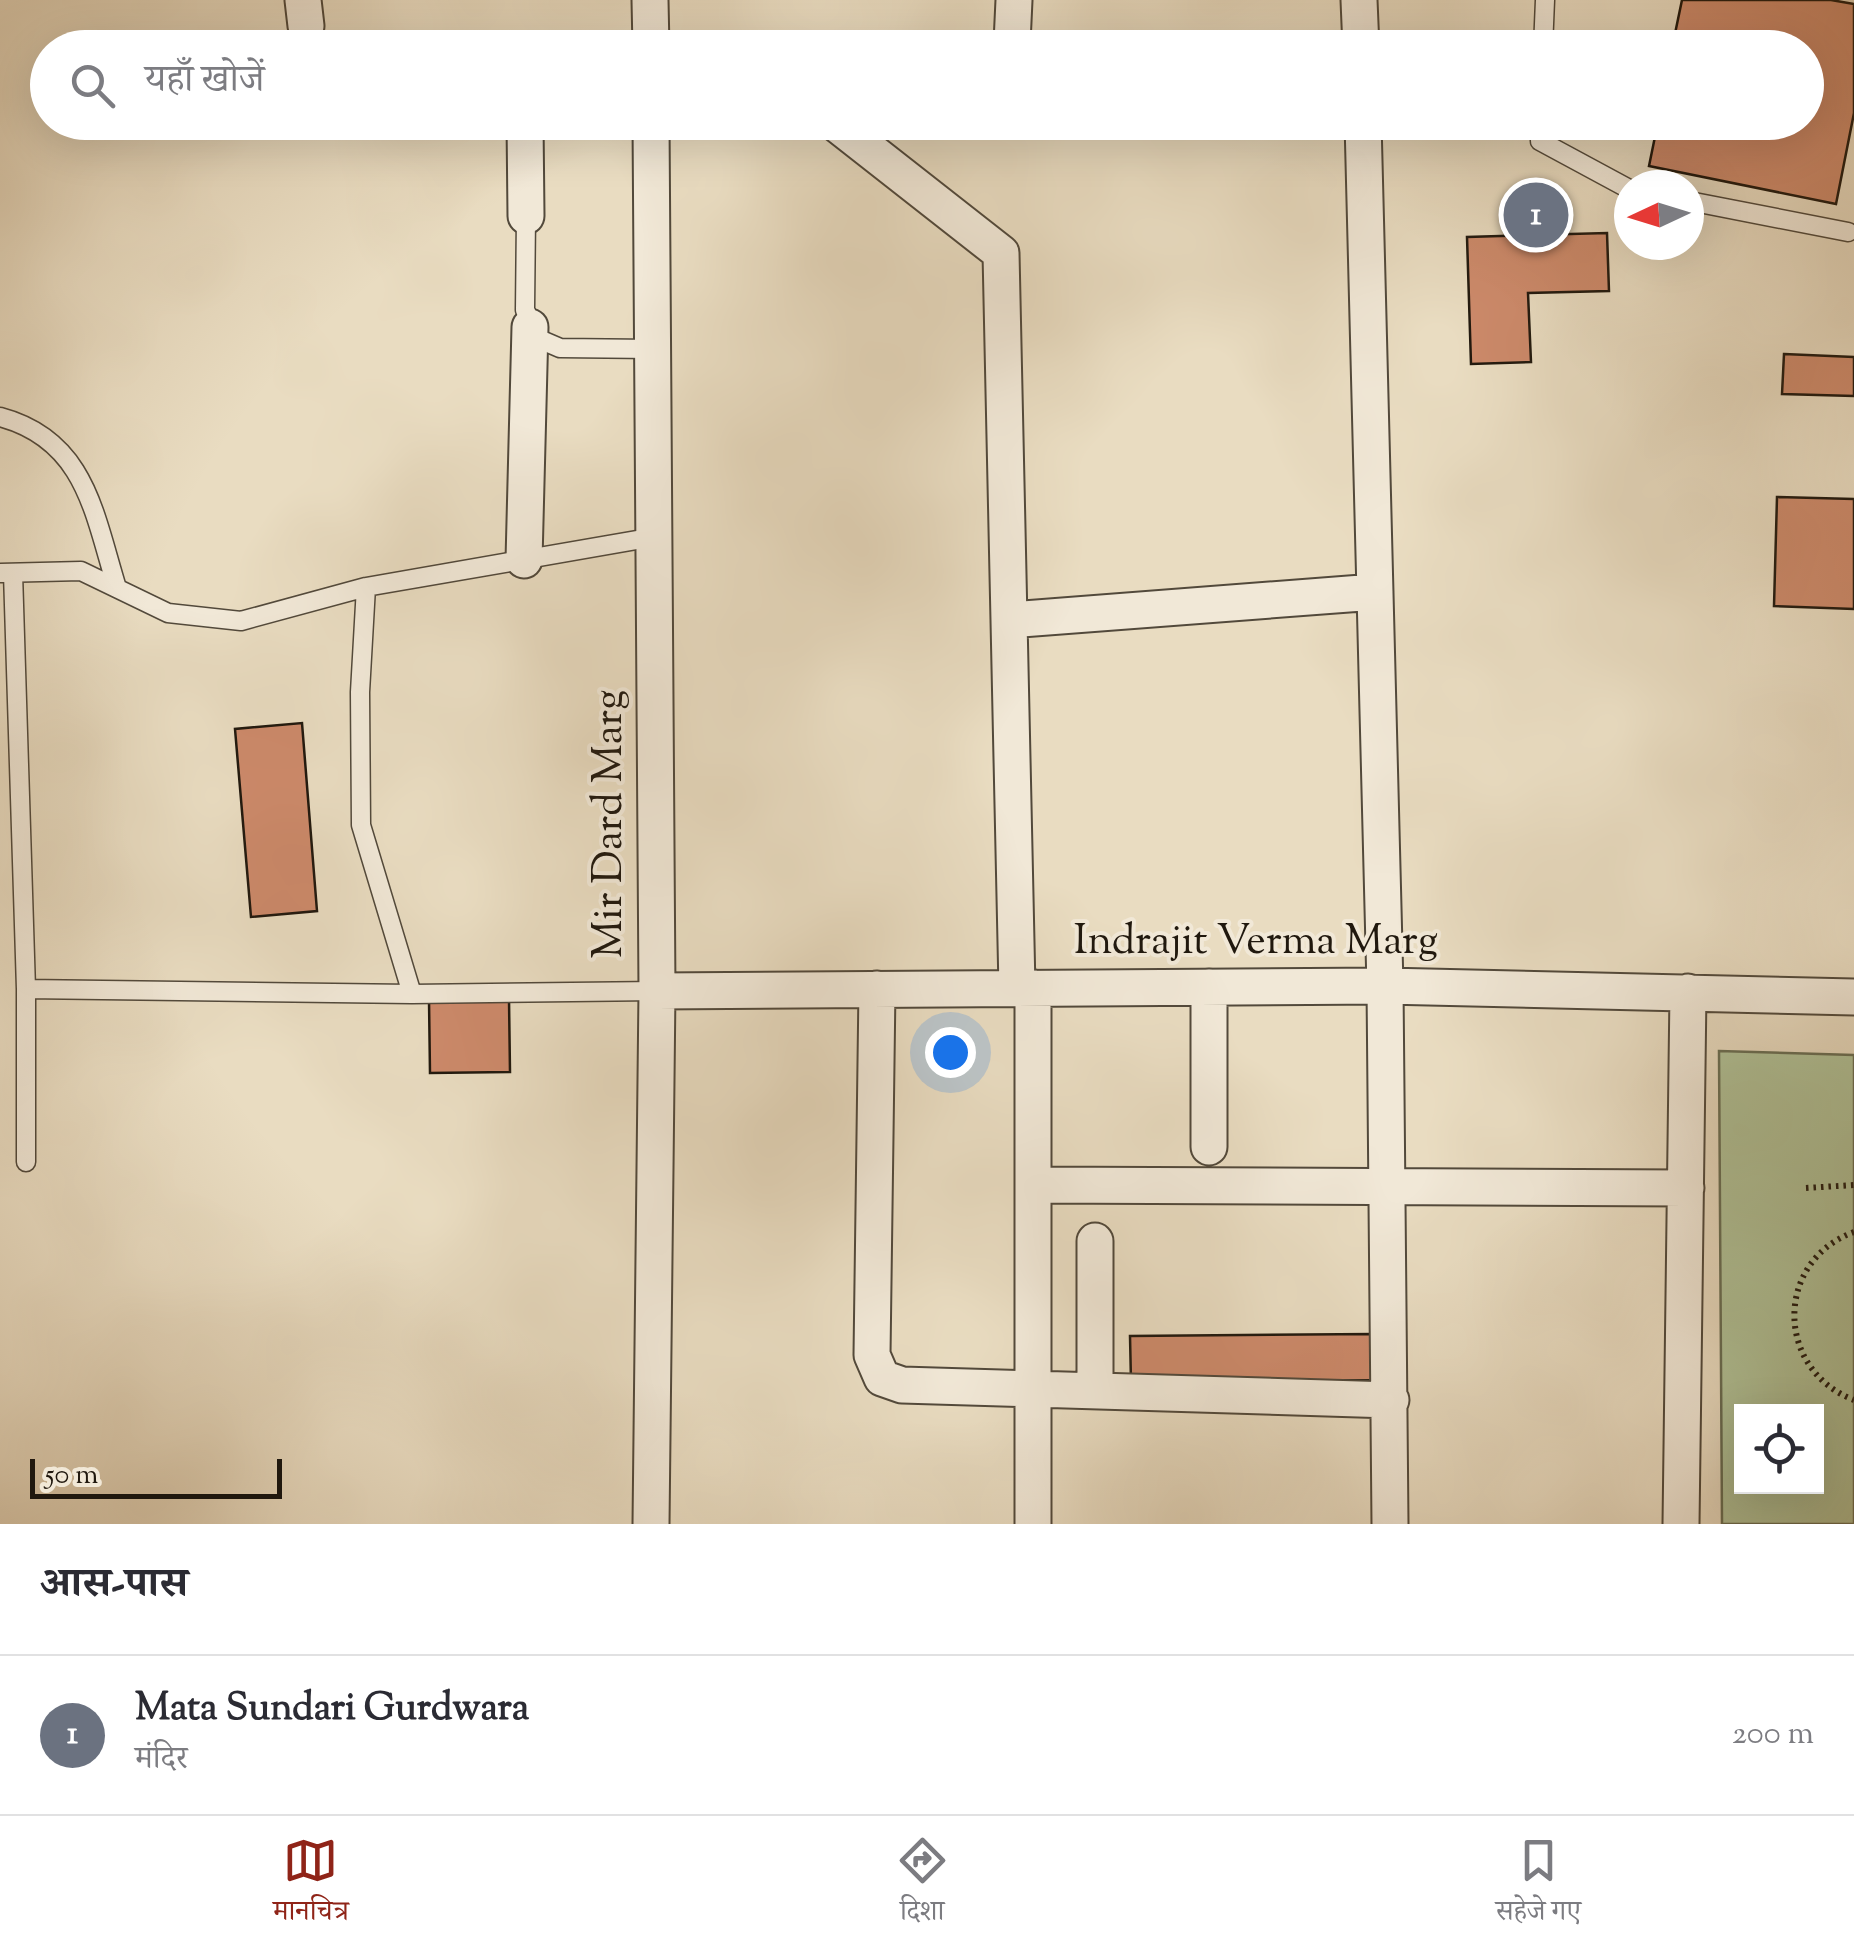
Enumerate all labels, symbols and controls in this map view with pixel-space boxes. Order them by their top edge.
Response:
search box [30,30,1824,140]
text: यहाँ खोजें [145,55,264,109]
icon: search [65,58,120,113]
north arrow [1614,170,1704,260]
pin: 1 [1504,178,1568,252]
street label: Mir Dard Marg [581,689,641,959]
street label: Indrajit Verma Marg [1074,913,1438,973]
your location [925,1027,976,1078]
map controls [1734,1404,1824,1494]
button: locate [1734,1404,1824,1494]
scale bar [30,1454,282,1498]
text: 50 m [45,1456,99,1496]
text: आस-पास [40,1556,188,1616]
text: Mata Sundari Gurdwara [135,1683,529,1737]
text: 1 [67,1712,78,1758]
text: 200 m [1732,1712,1814,1758]
text: मंदिर [135,1737,187,1783]
tab: मानचित्र [273,1833,349,1938]
tab: दिशा [895,1833,950,1938]
tab: सहेजे गए [1495,1833,1581,1938]

